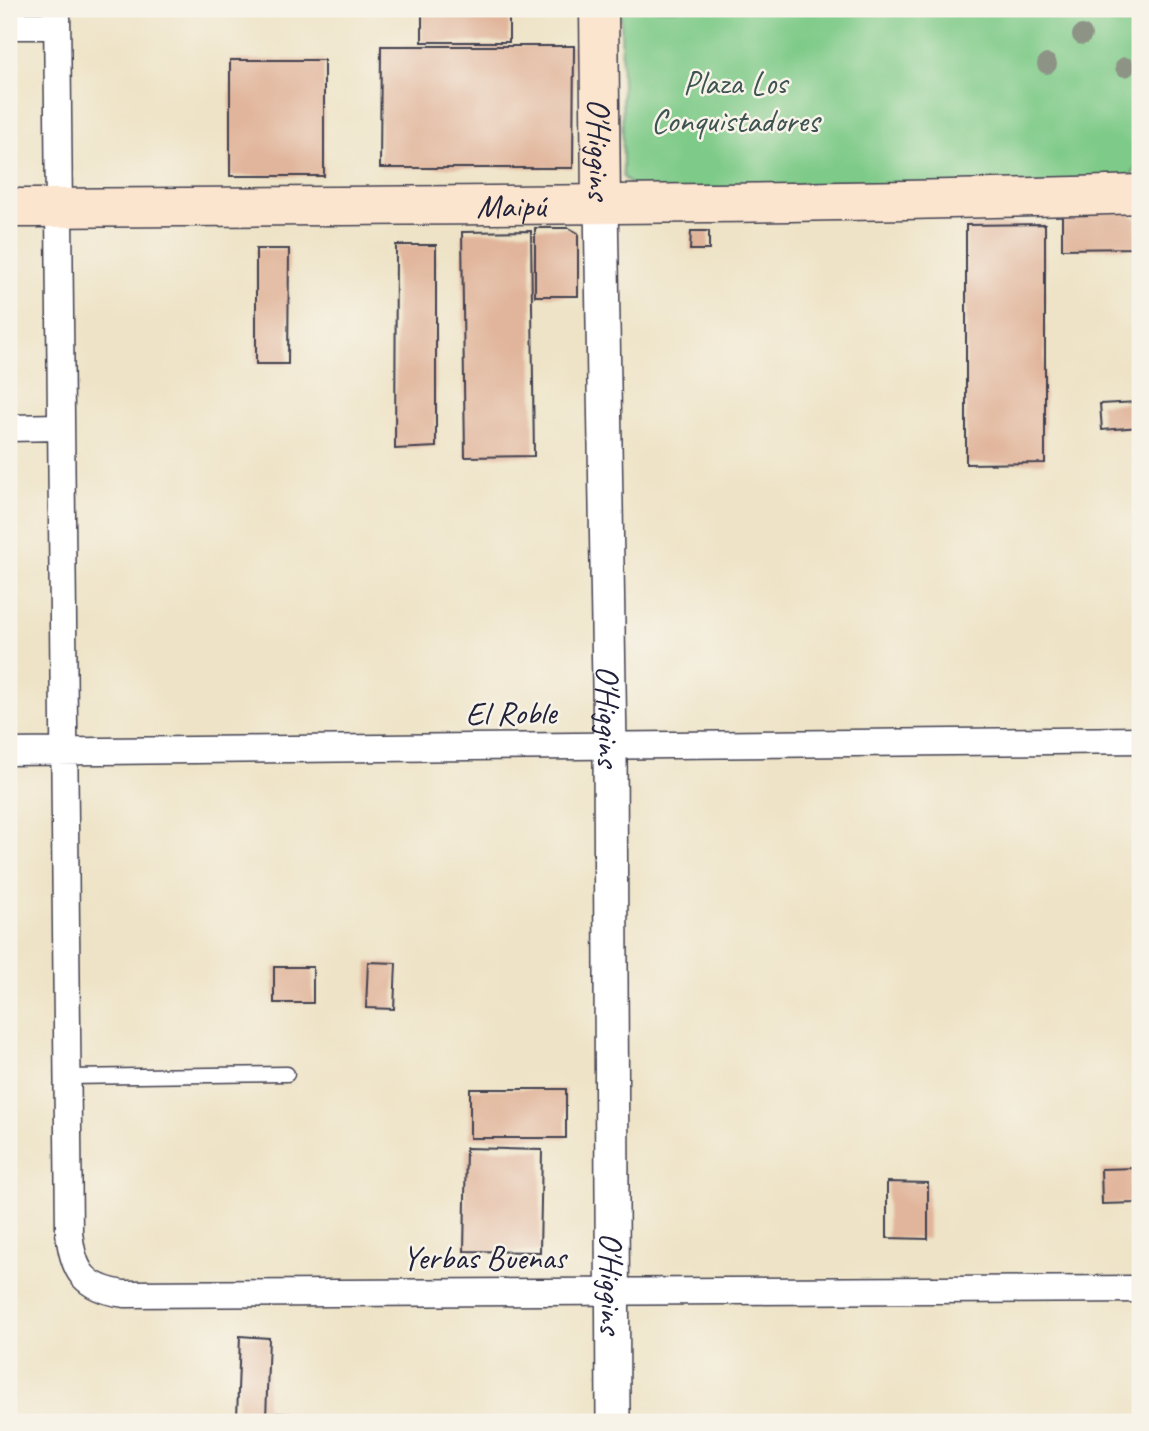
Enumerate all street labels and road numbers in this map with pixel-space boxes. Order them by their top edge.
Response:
street label: O'Higgins [578,98,621,202]
street label: Maipú [476,185,548,227]
street label: O'Higgins [587,665,630,769]
street label: El Roble [465,691,559,735]
street label: O'Higgins [590,1232,633,1336]
street label: Yerbas Buenas [402,1237,569,1279]

